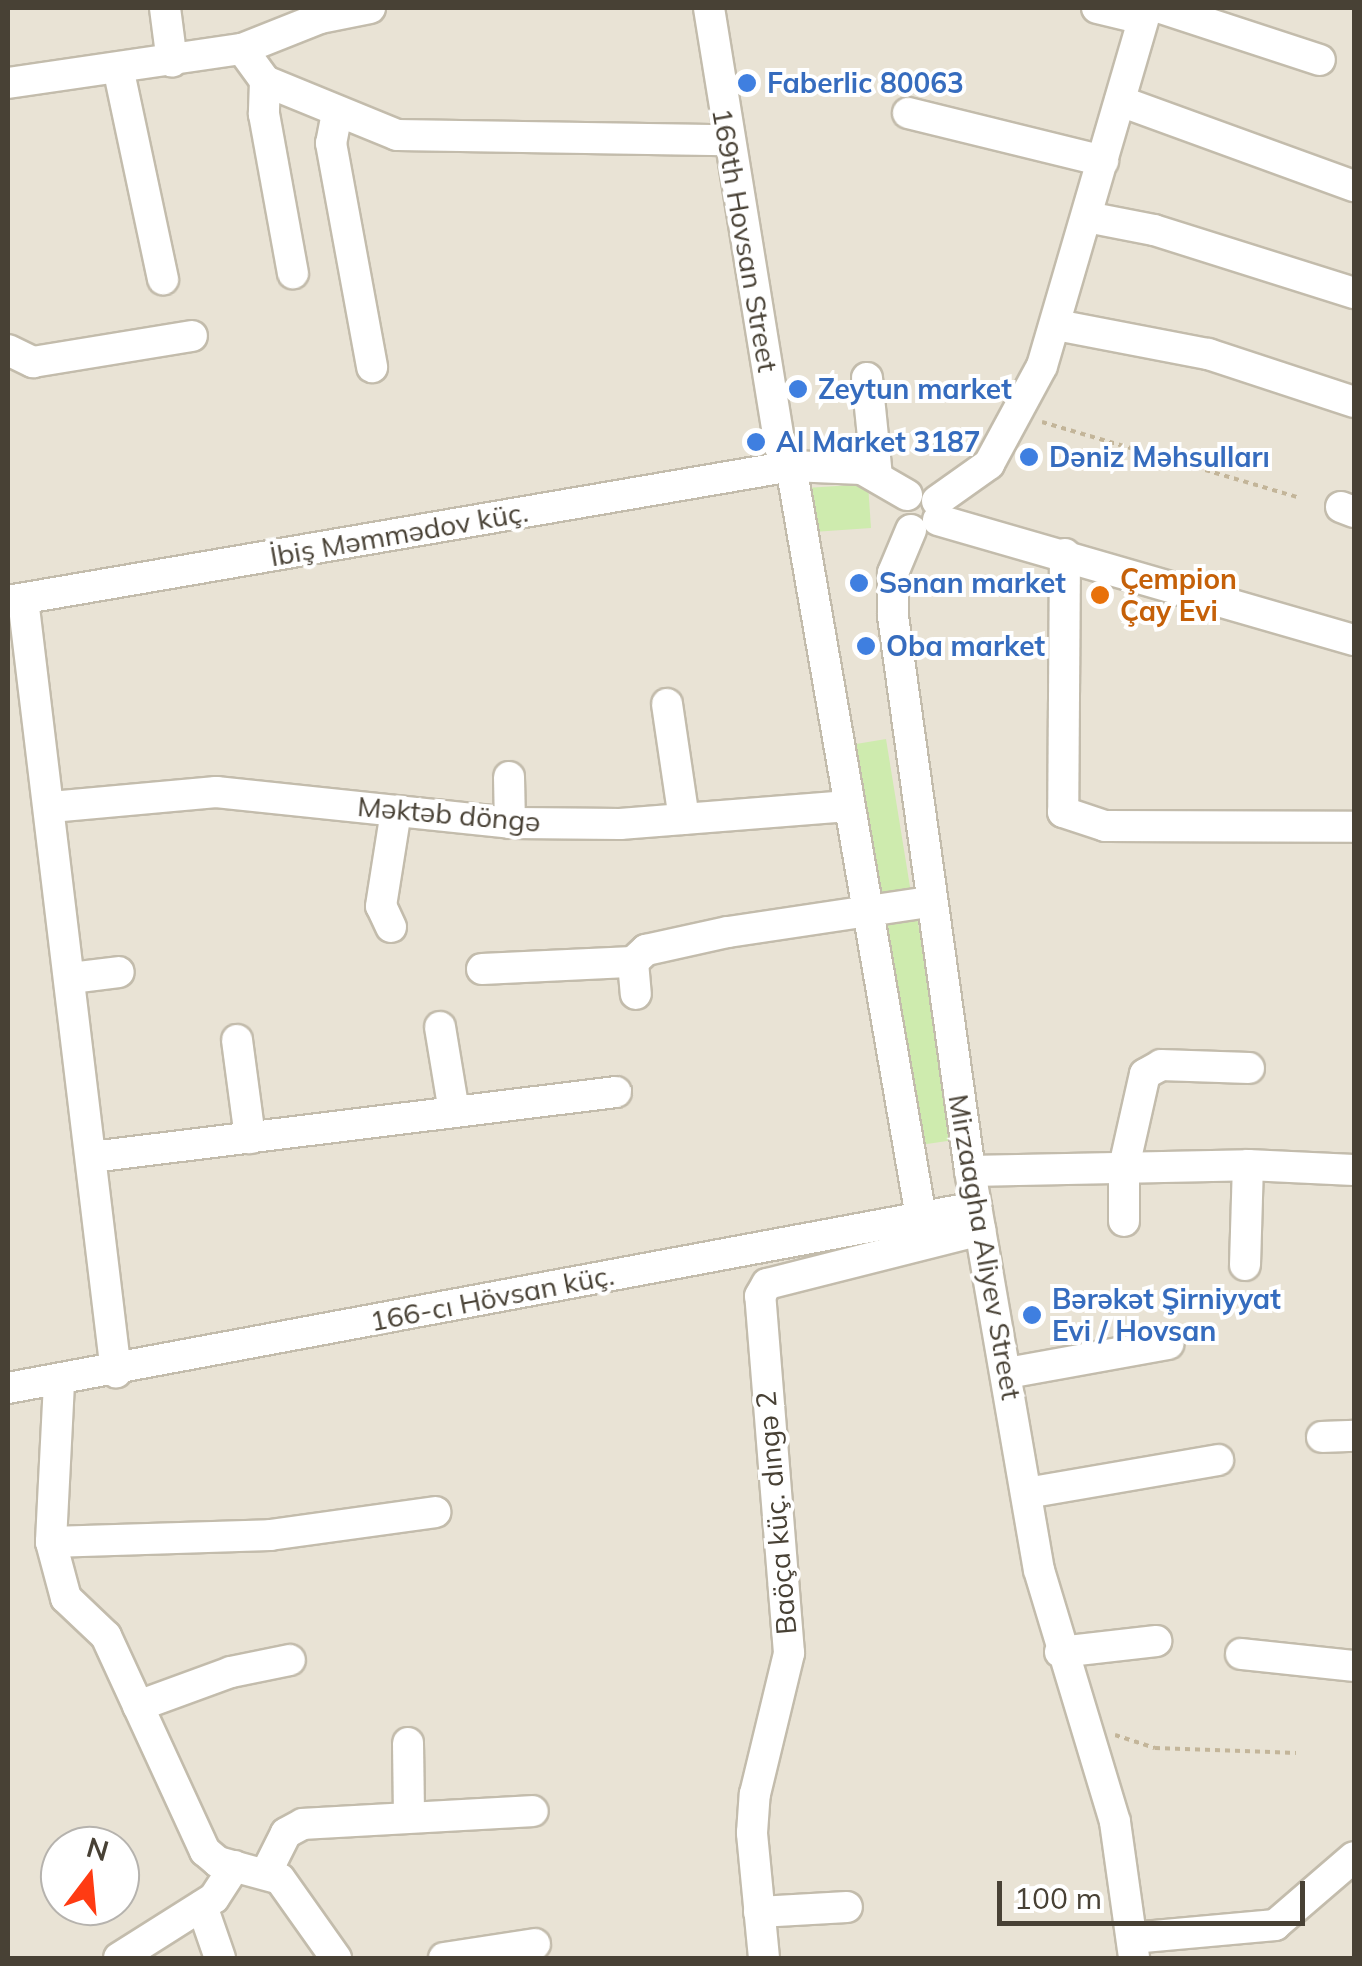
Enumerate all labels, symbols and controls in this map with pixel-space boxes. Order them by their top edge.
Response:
place label: Faberlic 80063 [767,66,964,100]
marker: Faberlic 80063 [736,72,758,94]
street label: 169th Hovsan Street [705,105,785,375]
place label: Zeytun market [818,372,1012,406]
marker: Zeytun market [787,378,809,400]
place label: Al Market 3187 [776,425,981,459]
marker: Al Market 3187 [745,431,767,453]
place label: Dəniz Məhsulları [1049,440,1270,474]
marker: Dəniz Məhsulları [1018,446,1040,468]
street label: İbiş Məmmədov küç. [267,495,531,573]
place label: Çempion Çay Evi [1120,562,1237,628]
place label: Sənan market [879,566,1066,600]
marker: Sənan market [848,572,870,594]
marker: Çempion Çay Evi [1089,584,1111,606]
place label: Oba market [886,629,1045,663]
marker: Oba market [855,635,877,657]
street label: Məktəb döngə [356,789,542,839]
street label: Mirzaagha Aliyev Street [942,1092,1028,1402]
street label: 166-cı Hövsan küç. [367,1258,617,1338]
place label: Bərəkət Şirniyyat Evi / Hovsan [1052,1282,1281,1348]
marker: Bərəkət Şirniyyat Evi / Hovsan [1021,1304,1043,1326]
street label: Baöça küç. dıngə 2 [749,1390,803,1636]
north arrow [40,1826,140,1926]
text: N [83,1829,113,1868]
scale bar [1002,1861,1310,1923]
text: 100 m [1014,1879,1102,1917]

